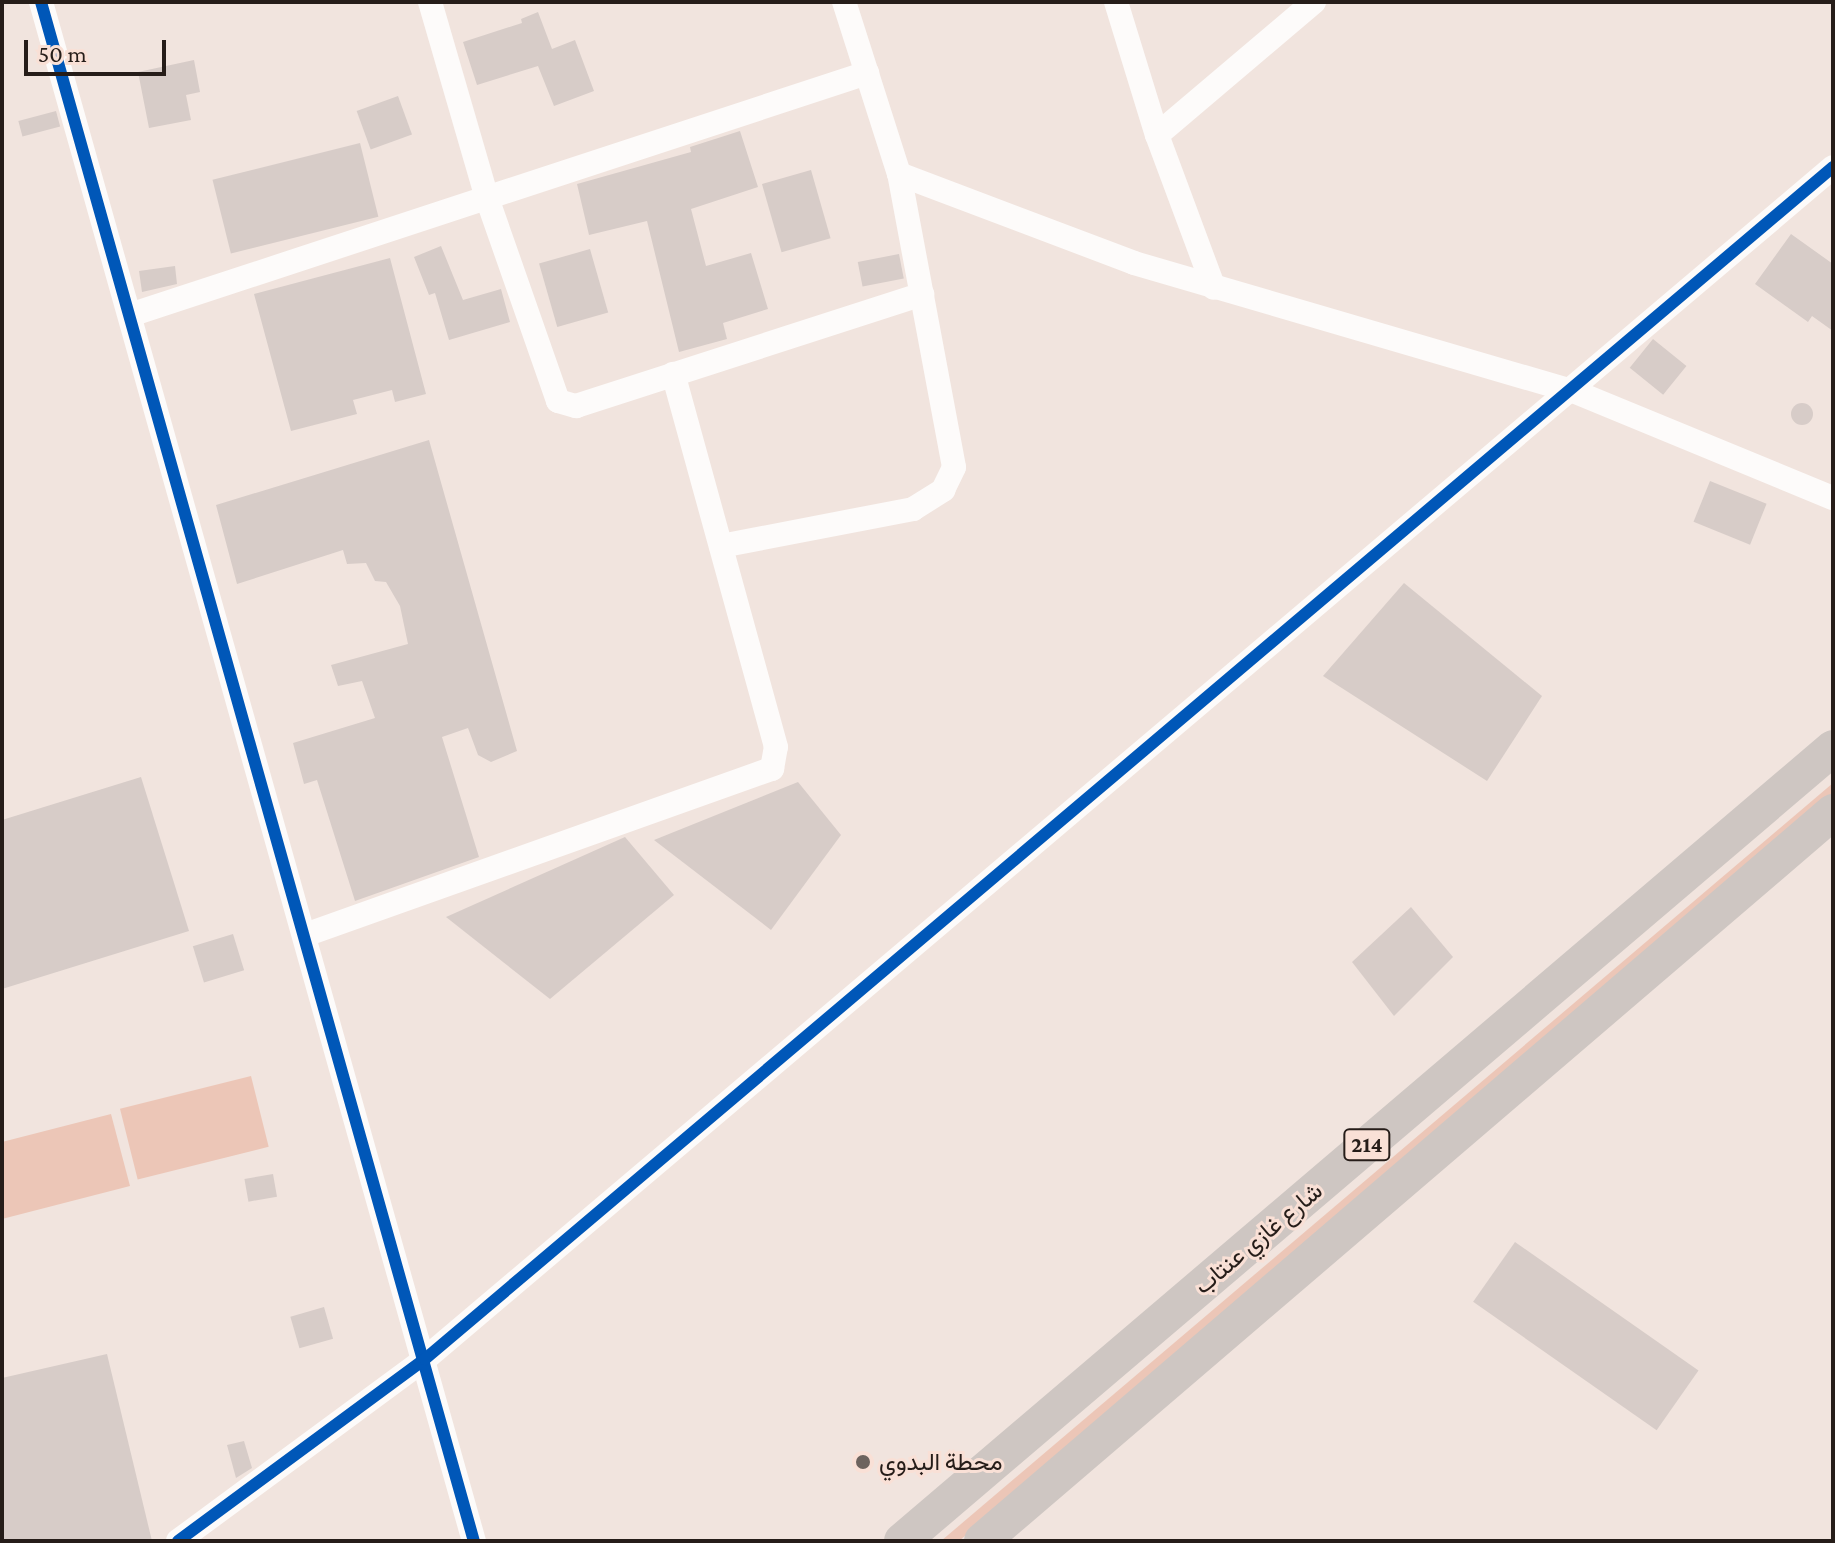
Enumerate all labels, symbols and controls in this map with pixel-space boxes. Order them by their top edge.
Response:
scale bar [28,24,170,74]
text: 50 m [38,40,87,67]
road number: 214 [1343,1127,1391,1163]
street label: شارع غازي عنتاب [1188,1176,1328,1300]
place label: محطة البدوي [879,1448,1002,1476]
marker: محطة البدوي [854,1453,872,1471]

